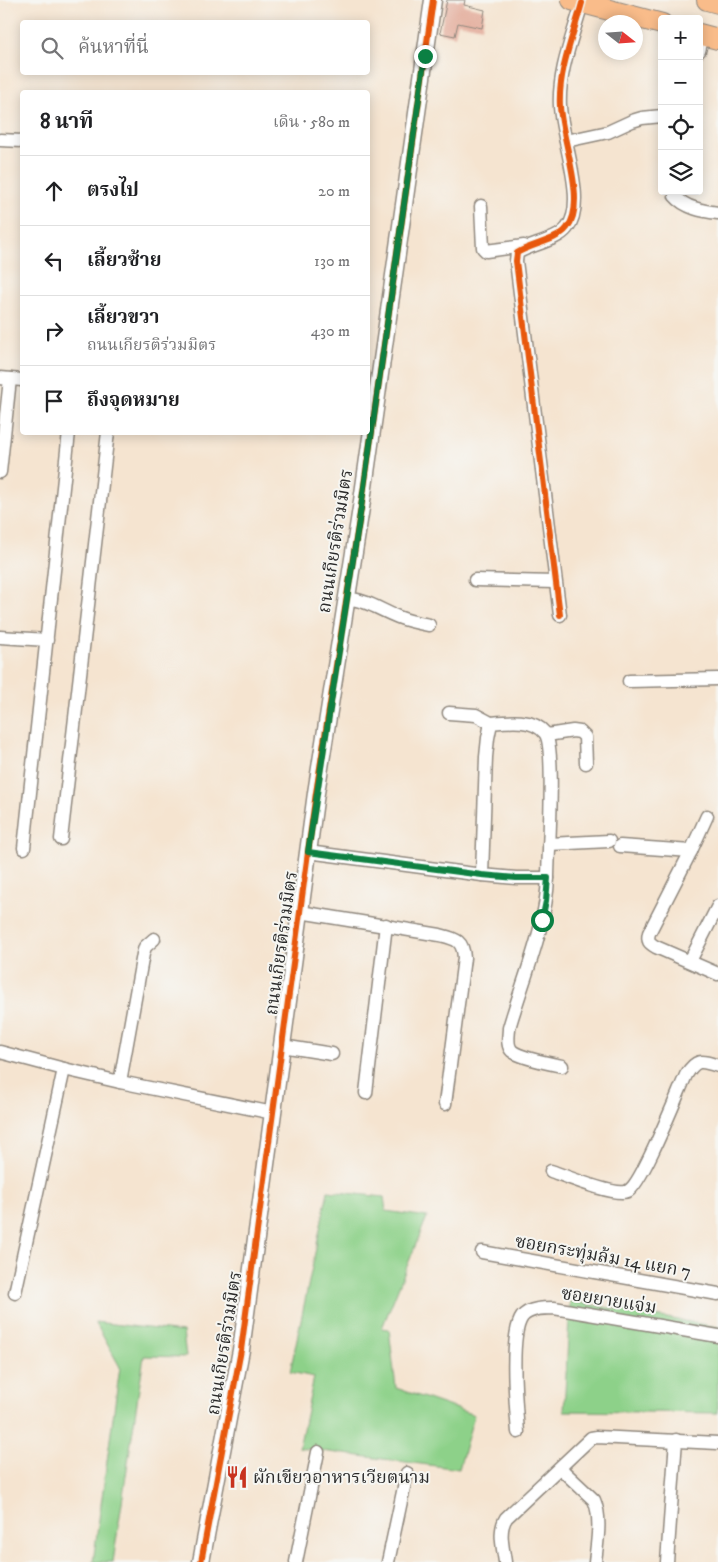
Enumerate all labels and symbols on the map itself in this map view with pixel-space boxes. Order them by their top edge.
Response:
north arrow [598,15,643,60]
route end [414,45,437,68]
street label: ถนนเกียรติร่วมมิตร [314,468,358,615]
street label: ถนนเกียรติร่วมมิตร [261,870,303,1017]
route start [531,909,554,932]
street label: ซอยกระทุ่มล้ม 14 แยก 7 [513,1231,693,1283]
street label: ถนนเกียรติร่วมมิตร [203,1270,247,1417]
street label: ซอยยายแจ่ม [560,1283,658,1319]
restaurant icon: ผักเขียวอาหารเวียตนาม [224,1464,250,1490]
place label: ผักเขียวอาหารเวียตนาม [253,1467,430,1489]

